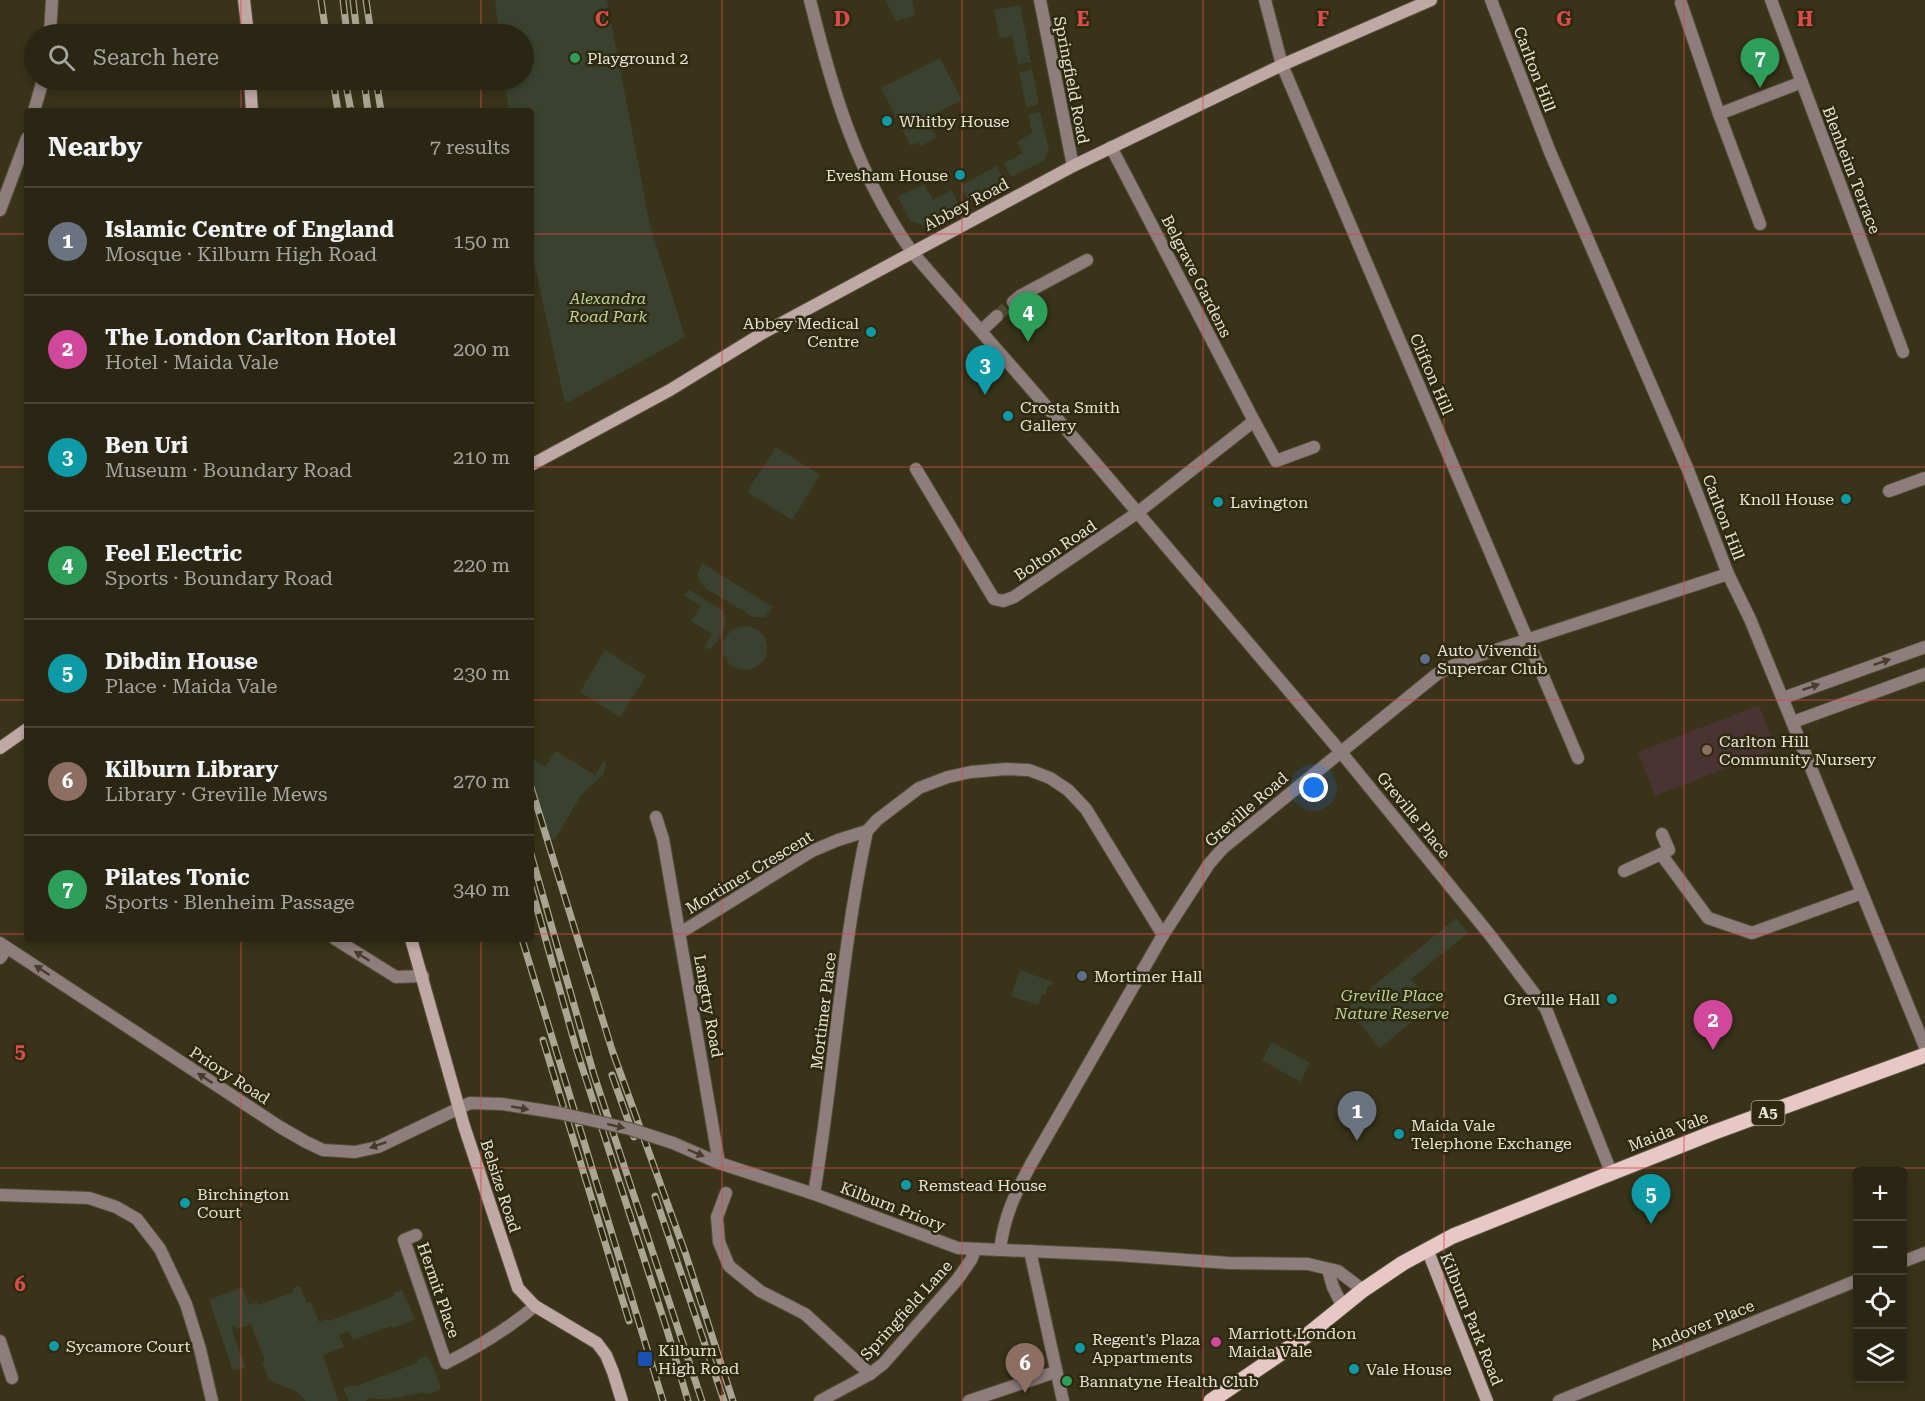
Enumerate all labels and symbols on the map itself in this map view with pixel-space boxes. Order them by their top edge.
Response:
text: C [595,7,609,31]
text: D [834,7,850,31]
text: E [1077,7,1090,31]
text: F [1317,7,1329,31]
text: G [1556,7,1572,31]
text: H [1797,7,1813,31]
street label: Springfield Road [1050,15,1093,145]
street label: Carlton Hill [1510,24,1560,115]
pin: 7 [1740,38,1780,88]
place label: Playground 2 [587,49,689,68]
marker: Playground 2 [568,51,582,65]
street label: Blenheim Terrace [1818,104,1885,237]
place label: Whitby House [899,112,1010,131]
marker: Whitby House [880,114,894,128]
place label: Evesham House [826,166,948,185]
marker: Evesham House [953,168,967,182]
street label: Abbey Road [920,174,1012,235]
street label: Belgrave Gardens [1158,212,1236,341]
park label: Alexandra Road Park [568,289,648,326]
pin: 4 [1008,292,1048,342]
place label: Abbey Medical Centre [743,314,859,351]
marker: Abbey Medical Centre [864,325,878,339]
street label: Clifton Hill [1406,331,1457,418]
pin: 3 [966,346,1004,395]
place label: Crosta Smith Gallery [1020,398,1120,435]
marker: Crosta Smith Gallery [1001,409,1015,423]
street label: Carlton Hill [1699,472,1749,563]
place label: Knoll House [1739,490,1834,509]
marker: Knoll House [1839,492,1853,506]
place label: Lavington [1230,493,1308,512]
marker: Lavington [1211,495,1225,509]
street label: Bolton Road [1011,516,1100,585]
place label: Auto Vivendi Supercar Club [1437,641,1548,678]
marker: Auto Vivendi Supercar Club [1418,652,1432,666]
one-way arrow [1874,657,1892,667]
one-way arrow [1802,682,1820,692]
place label: Carlton Hill Community Nursery [1719,732,1877,769]
marker: Carlton Hill Community Nursery [1700,743,1714,757]
street label: Greville Road [1201,768,1292,851]
street label: Greville Place [1373,768,1454,863]
your location [1299,773,1328,802]
street label: Mortimer Crescent [682,827,816,918]
one-way arrow [354,951,370,962]
street label: Mortimer Place [807,951,840,1071]
street label: Langtry Road [690,953,727,1059]
one-way arrow [34,965,50,976]
place label: Mortimer Hall [1094,967,1203,986]
marker: Mortimer Hall [1075,969,1089,983]
park label: Greville Place Nature Reserve [1334,986,1449,1023]
place label: Greville Hall [1504,990,1600,1009]
marker: Greville Hall [1605,992,1619,1006]
pin: 2 [1694,1000,1732,1050]
text: 5 [14,1039,26,1063]
street label: Priory Road [186,1043,273,1108]
one-way arrow [196,1072,213,1083]
pin: 1 [1338,1092,1376,1141]
road number: A5 [1752,1101,1784,1125]
one-way arrow [511,1103,530,1112]
street label: Maida Vale [1625,1107,1711,1155]
place label: Maida Vale Telephone Exchange [1411,1116,1572,1153]
one-way arrow [607,1121,626,1131]
marker: Maida Vale Telephone Exchange [1392,1127,1406,1141]
street label: Belsize Road [477,1137,525,1235]
one-way arrow [369,1141,387,1151]
one-way arrow [687,1148,704,1157]
pin: 5 [1632,1174,1670,1224]
place label: Remstead House [918,1176,1047,1195]
street label: Kilburn Priory [838,1178,949,1235]
marker: Remstead House [899,1178,913,1192]
place label: Birchington Court [197,1185,289,1222]
marker: Birchington Court [178,1196,192,1210]
street label: Hermit Place [413,1240,464,1341]
street label: Kilburn Park Road [1436,1250,1507,1388]
street label: Springfield Lane [856,1256,956,1364]
text: 6 [14,1272,26,1296]
street label: Andover Place [1647,1296,1757,1355]
place label: Marriott London Maida Vale [1228,1324,1357,1361]
place label: Regent's Plaza Appartments [1092,1330,1201,1367]
marker: Marriott London Maida Vale [1209,1335,1223,1349]
place label: Sycamore Court [66,1337,190,1356]
marker: Sycamore Court [47,1339,61,1353]
place label: Kilburn High Road [658,1341,739,1378]
marker: Regent's Plaza Appartments [1073,1341,1087,1355]
pin: 6 [1006,1344,1044,1393]
marker: Kilburn High Road [636,1350,654,1368]
place label: Vale House [1366,1360,1452,1379]
marker: Vale House [1347,1362,1361,1376]
place label: Bannatyne Health Club [1079,1372,1259,1391]
marker: Bannatyne Health Club [1060,1374,1074,1388]

